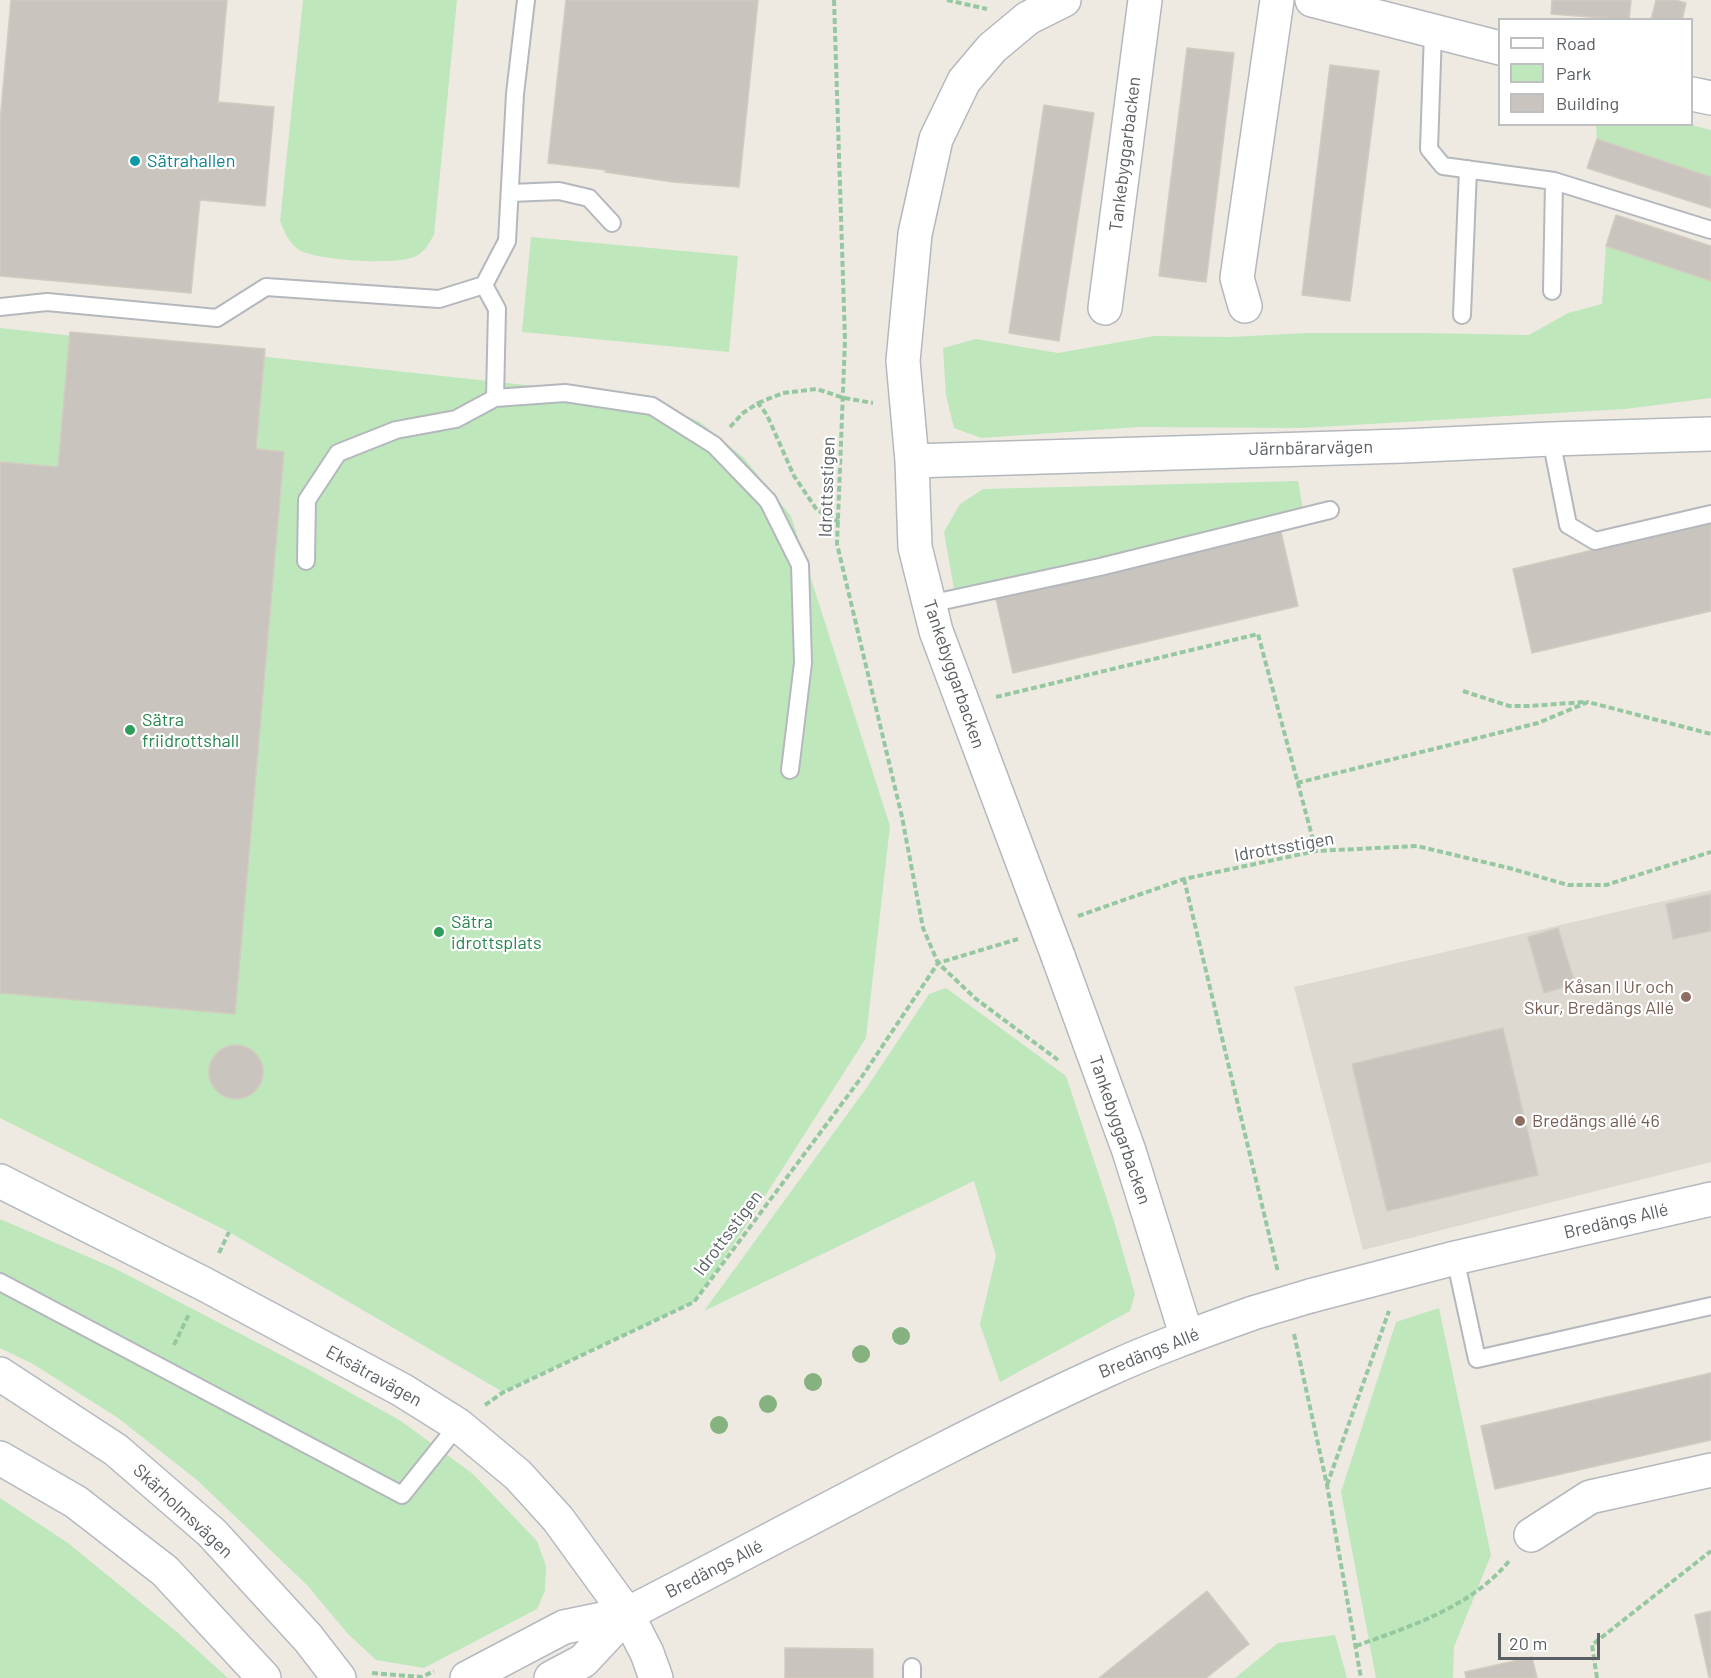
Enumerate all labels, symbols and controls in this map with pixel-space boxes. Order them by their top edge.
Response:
legend [1498,18,1693,126]
text: Road [1556,32,1596,54]
text: Park [1556,62,1591,84]
street label: Tankebyggarbacken [1105,75,1145,233]
text: Building [1556,92,1619,114]
place label: Sätrahallen [147,150,235,172]
marker: Sätrahallen [128,154,142,168]
street label: Idrottsstigen [814,436,840,538]
street label: Järnbärarvägen [1249,436,1373,460]
street label: Tankebyggarbacken [918,597,990,751]
place label: Sätra friidrottshall [142,709,239,752]
marker: Sätra friidrottshall [123,723,137,737]
street label: Idrottsstigen [1232,828,1336,866]
place label: Sätra idrottsplats [451,911,542,954]
marker: Sätra idrottsplats [432,925,446,939]
place label: Kåsan I Ur och Skur, Bredängs Allé [1524,976,1674,1018]
marker: Kåsan I Ur och Skur, Bredängs Allé [1679,990,1693,1004]
street label: Tankebyggarbacken [1084,1053,1156,1207]
place label: Bredängs allé 46 [1532,1110,1660,1132]
marker: Bredängs allé 46 [1513,1114,1527,1128]
street label: Idrottsstigen [689,1186,767,1280]
street label: Bredängs Allé [1562,1198,1670,1244]
street label: Bredängs Allé [1096,1323,1202,1383]
street label: Eksätravägen [322,1341,426,1411]
street label: Skärholmsvägen [129,1459,237,1563]
street label: Bredängs Allé [662,1535,766,1603]
scale bar [1501,1621,1603,1659]
text: 20 m [1509,1632,1547,1654]

